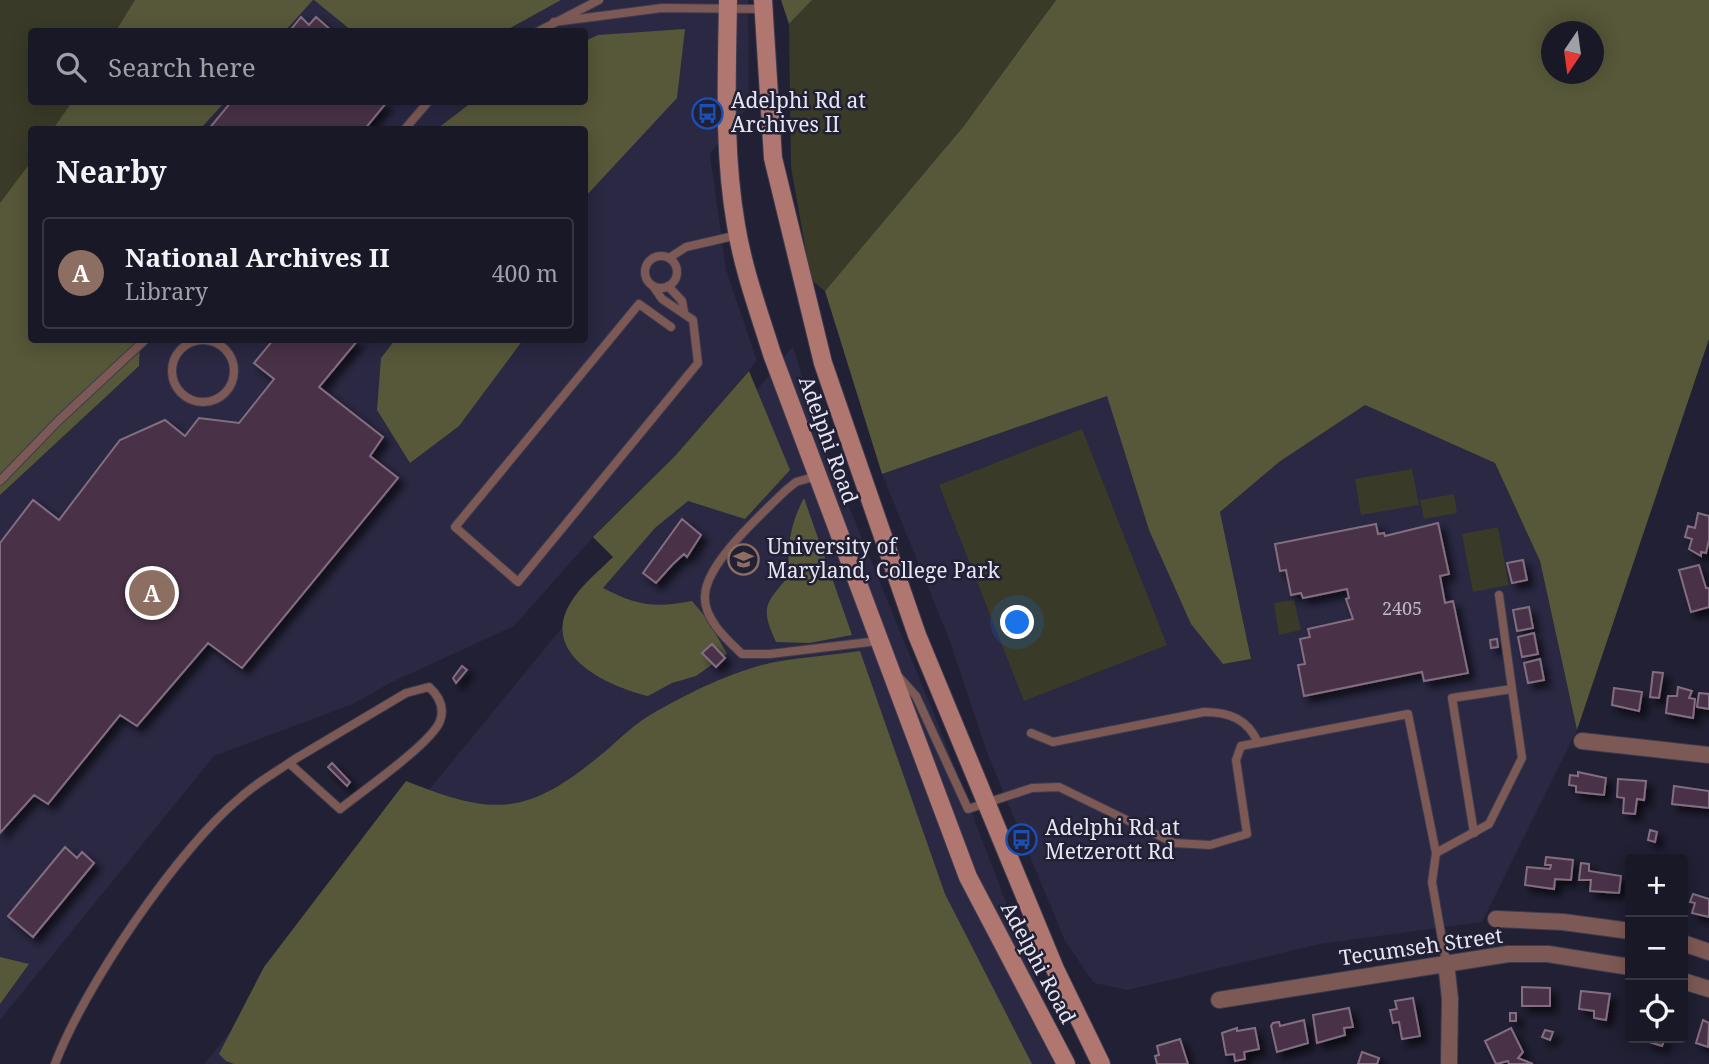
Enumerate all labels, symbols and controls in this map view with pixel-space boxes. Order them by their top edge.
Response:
north arrow [1541,21,1604,84]
search box [28,28,588,105]
icon: search [52,48,90,86]
text: Search here [108,49,256,85]
place label: Adelphi Rd at Archives II [731,86,866,138]
bus stop icon: Adelphi Rd at Archives II [691,96,725,130]
text: Nearby [56,151,167,192]
text: National Archives II [125,239,390,275]
text: A [72,257,90,289]
text: 400 m [492,257,558,289]
text: Library [125,275,208,307]
street label: Adelphi Road [793,372,865,508]
place label: University of Maryland, College Park [767,532,1000,584]
school or university icon: University of Maryland, College Park [727,542,761,576]
pin: A [129,567,175,619]
house number: 2405 [1382,596,1422,620]
your location [1000,605,1034,639]
place label: Adelphi Rd at Metzerott Rd [1045,813,1180,865]
bus stop icon: Adelphi Rd at Metzerott Rd [1005,823,1039,857]
map controls [1625,854,1688,1043]
button: + [1625,854,1688,917]
street label: Adelphi Road [995,897,1083,1028]
button: − [1625,917,1688,980]
street label: Tecumseh Street [1337,921,1504,971]
button: locate [1625,980,1688,1043]

